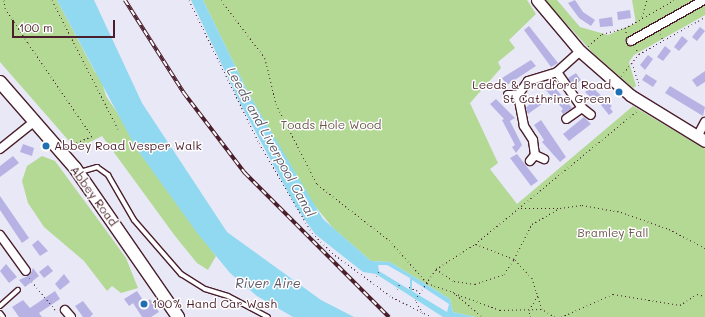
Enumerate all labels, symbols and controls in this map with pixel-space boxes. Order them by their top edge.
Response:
scale bar [14,12,117,38]
text: 100 m [19,19,53,35]
water label: Leeds and Liverpool Canal [223,65,319,219]
place label: Leeds & Bradford Road St Cathrine Green [472,78,611,106]
marker: Leeds & Bradford Road St Cathrine Green [614,87,624,97]
park label: Toads Hole Wood [281,118,381,132]
place label: Abbey Road Vesper Walk [54,139,202,153]
marker: Abbey Road Vesper Walk [41,141,51,151]
street label: Abbey Road [67,163,121,229]
park label: Bramley Fall [577,226,649,240]
water label: River Aire [235,275,301,291]
place label: 100% Hand Car Wash [152,297,277,311]
marker: 100% Hand Car Wash [139,299,149,309]

